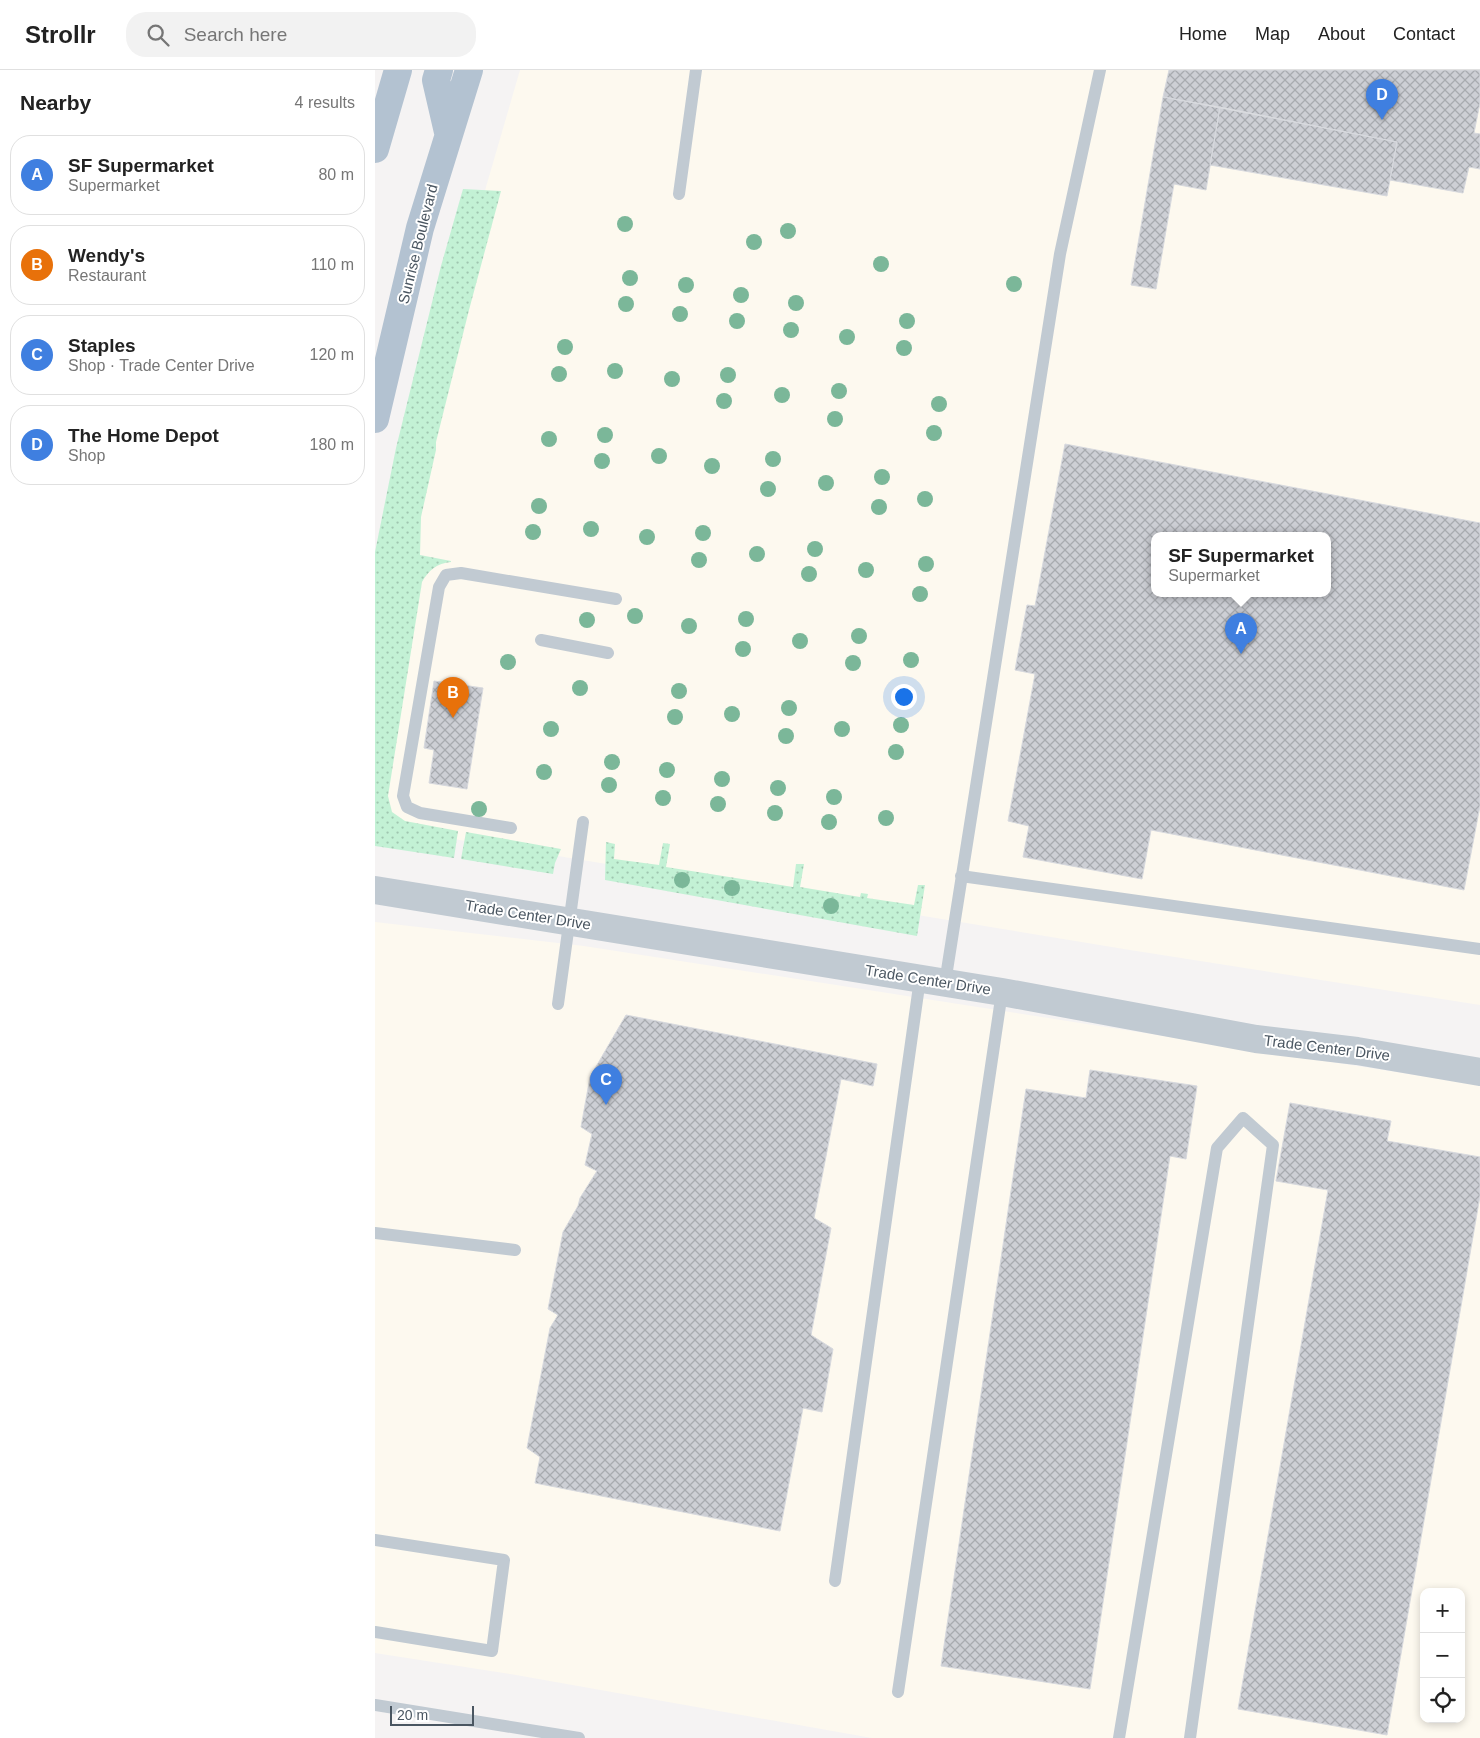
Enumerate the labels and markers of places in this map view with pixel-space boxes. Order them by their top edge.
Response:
pin: D [1366,79,1398,120]
pin: A [1225,613,1257,654]
pin: B [437,677,469,718]
pin: C [590,1064,622,1105]

